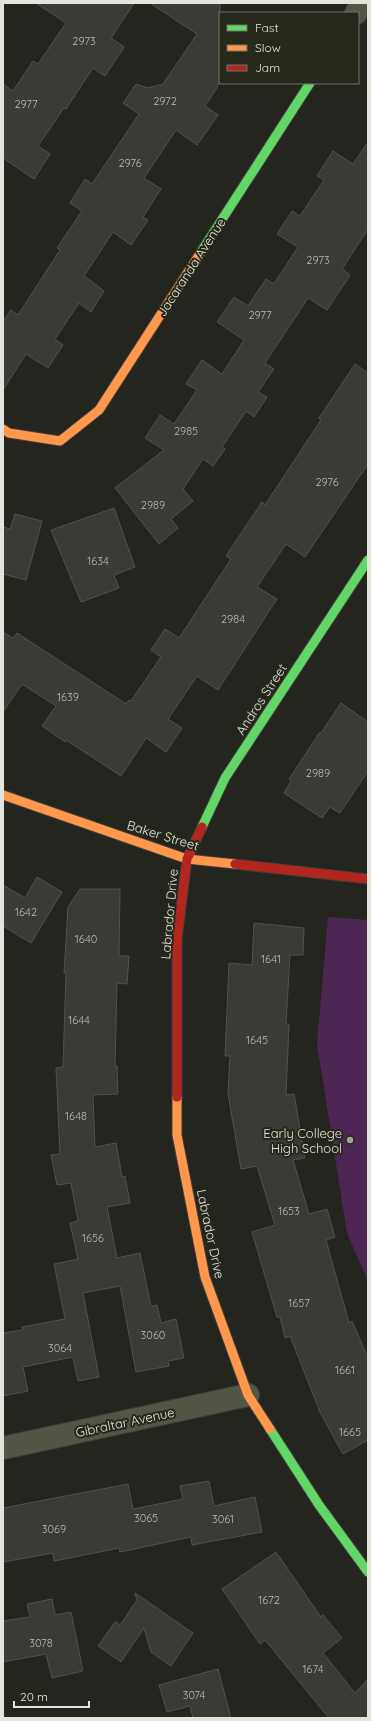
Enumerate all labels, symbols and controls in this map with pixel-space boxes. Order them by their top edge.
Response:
legend [219,12,359,84]
text: Fast [255,20,279,35]
house number: 2973 [72,34,96,48]
text: Slow [255,40,281,55]
text: Jam [255,60,280,75]
house number: 2972 [153,94,177,108]
house number: 2977 [14,97,38,111]
house number: 2976 [118,156,142,170]
street label: Jacaranda Avenue [153,215,229,319]
house number: 2973 [306,253,330,267]
house number: 2977 [248,308,272,322]
house number: 2985 [174,424,198,438]
house number: 2976 [315,475,339,489]
house number: 2989 [141,498,165,512]
house number: 1634 [87,554,109,568]
house number: 2984 [221,612,245,626]
street label: Andros Street [232,660,290,738]
house number: 1639 [57,690,79,704]
house number: 2989 [306,766,330,780]
street label: Baker Street [125,816,201,854]
street label: Labrador Drive [157,868,181,960]
house number: 1642 [15,905,37,919]
house number: 1640 [75,932,97,946]
house number: 1641 [261,952,281,966]
house number: 1644 [68,1013,90,1027]
house number: 1645 [246,1033,268,1047]
house number: 1648 [65,1109,87,1123]
place label: Early College High School [263,1125,342,1156]
marker: Early College High School [345,1135,355,1145]
street label: Labrador Drive [194,1188,228,1280]
house number: 1653 [278,1204,300,1218]
house number: 1656 [82,1231,104,1245]
house number: 1657 [288,1296,310,1310]
house number: 3060 [141,1328,165,1342]
house number: 3064 [48,1341,72,1355]
house number: 1661 [335,1363,355,1377]
street label: Gibraltar Avenue [74,1404,176,1440]
house number: 1665 [339,1425,361,1439]
house number: 3065 [134,1511,158,1525]
house number: 3061 [212,1512,234,1526]
house number: 3069 [42,1522,66,1536]
house number: 1672 [258,1593,280,1607]
house number: 3078 [29,1636,53,1650]
house number: 1674 [303,1662,324,1676]
scale bar [14,1683,89,1709]
house number: 3074 [183,1688,206,1702]
text: 20 m [20,1689,48,1704]

